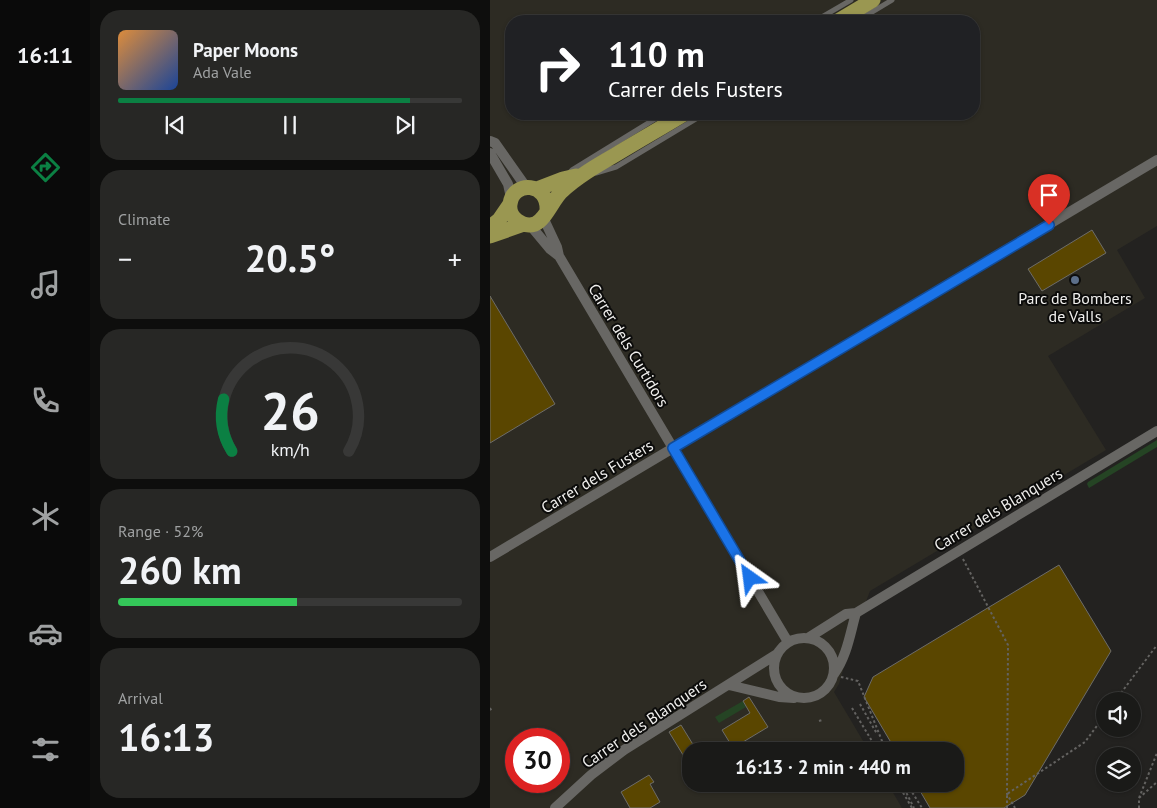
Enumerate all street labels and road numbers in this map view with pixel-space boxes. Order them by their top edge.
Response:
street label: Carrer dels Curtidors [584,280,674,411]
street label: Carrer dels Fusters [537,435,657,517]
street label: Carrer dels Blanquers [930,463,1066,555]
street label: Carrer dels Blanquers [578,674,710,772]

